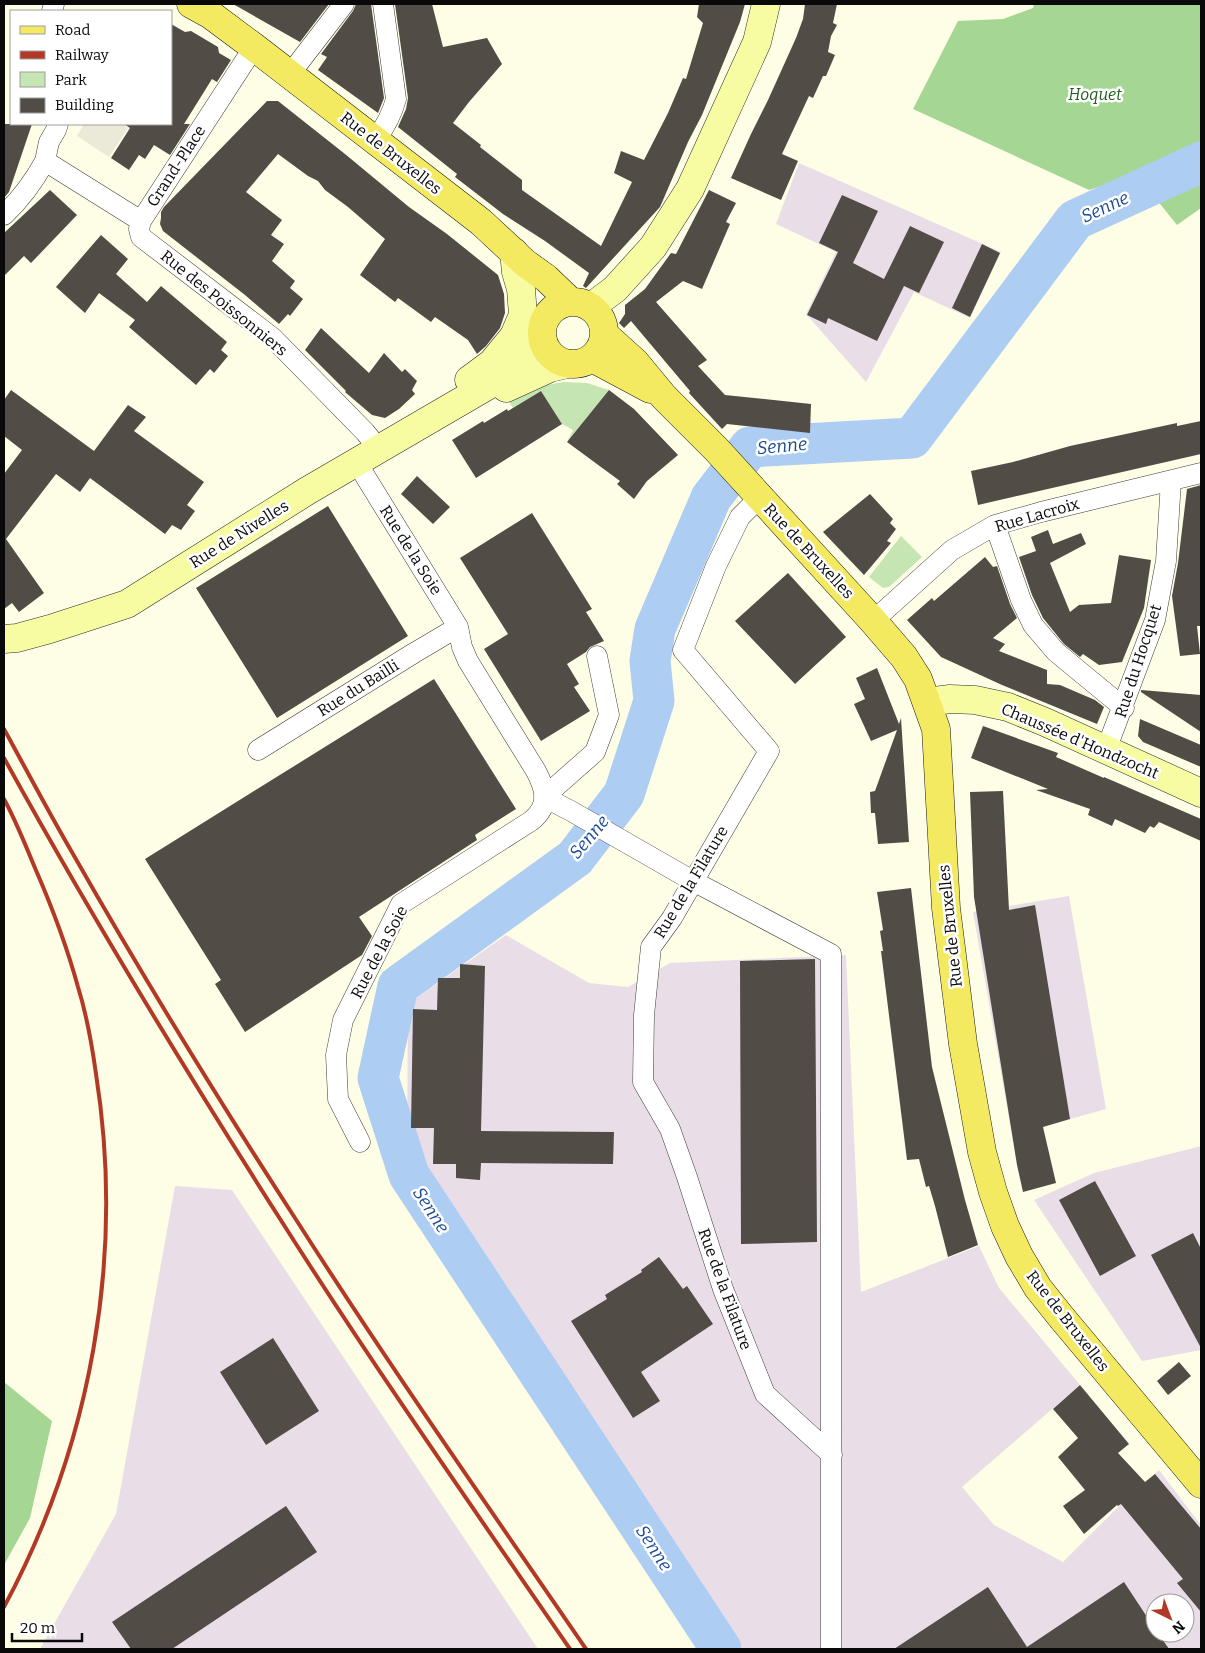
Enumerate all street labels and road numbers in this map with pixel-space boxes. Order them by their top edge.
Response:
street label: Rue de Bruxelles [337,108,445,198]
street label: Grand-Place [143,122,209,210]
street label: Rue des Poissonniers [157,246,291,360]
street label: Rue Lacroix [993,494,1081,536]
street label: Rue de Nivelles [186,496,292,572]
street label: Rue de Bruxelles [760,500,858,602]
street label: Rue de la Soie [376,502,446,598]
street label: Rue du Hocquet [1111,602,1165,720]
street label: Rue du Bailli [314,655,402,720]
street label: Chaussée d'Hondzocht [998,699,1162,783]
street label: Rue de la Filature [650,822,732,942]
street label: Rue de Bruxelles [934,864,966,988]
street label: Rue de la Soie [347,902,411,1002]
street label: Rue de la Filature [694,1226,756,1352]
street label: Rue de Bruxelles [1023,1267,1113,1375]

